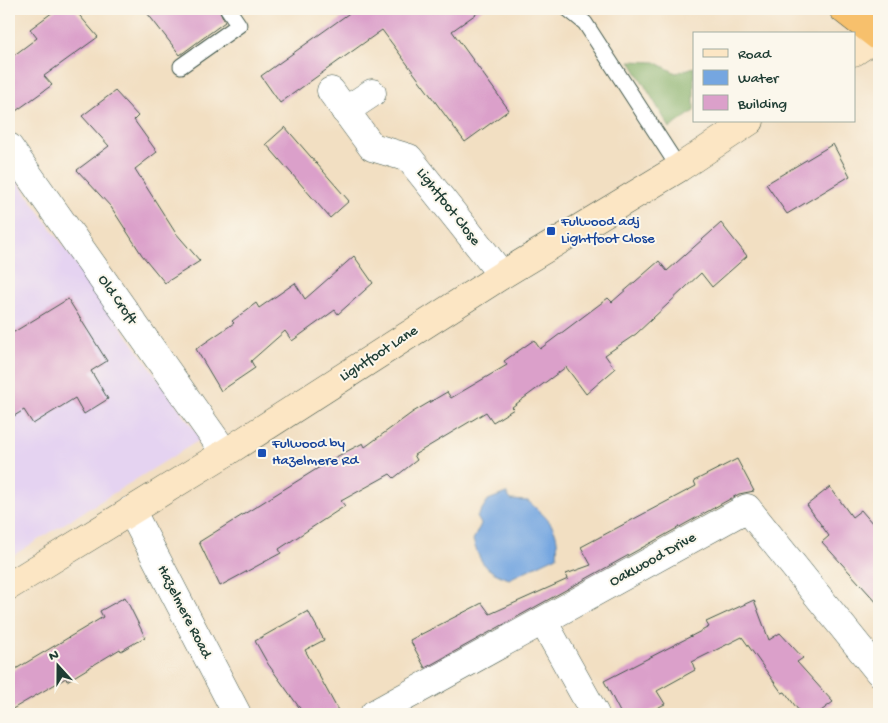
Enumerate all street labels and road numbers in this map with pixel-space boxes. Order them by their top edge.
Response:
street label: Lightfoot Close [412,165,484,250]
street label: Old Croft [93,272,142,330]
street label: Lightfoot Lane [336,322,422,386]
street label: Oakwood Drive [607,529,700,591]
street label: Hazelmere Road [153,562,216,663]

